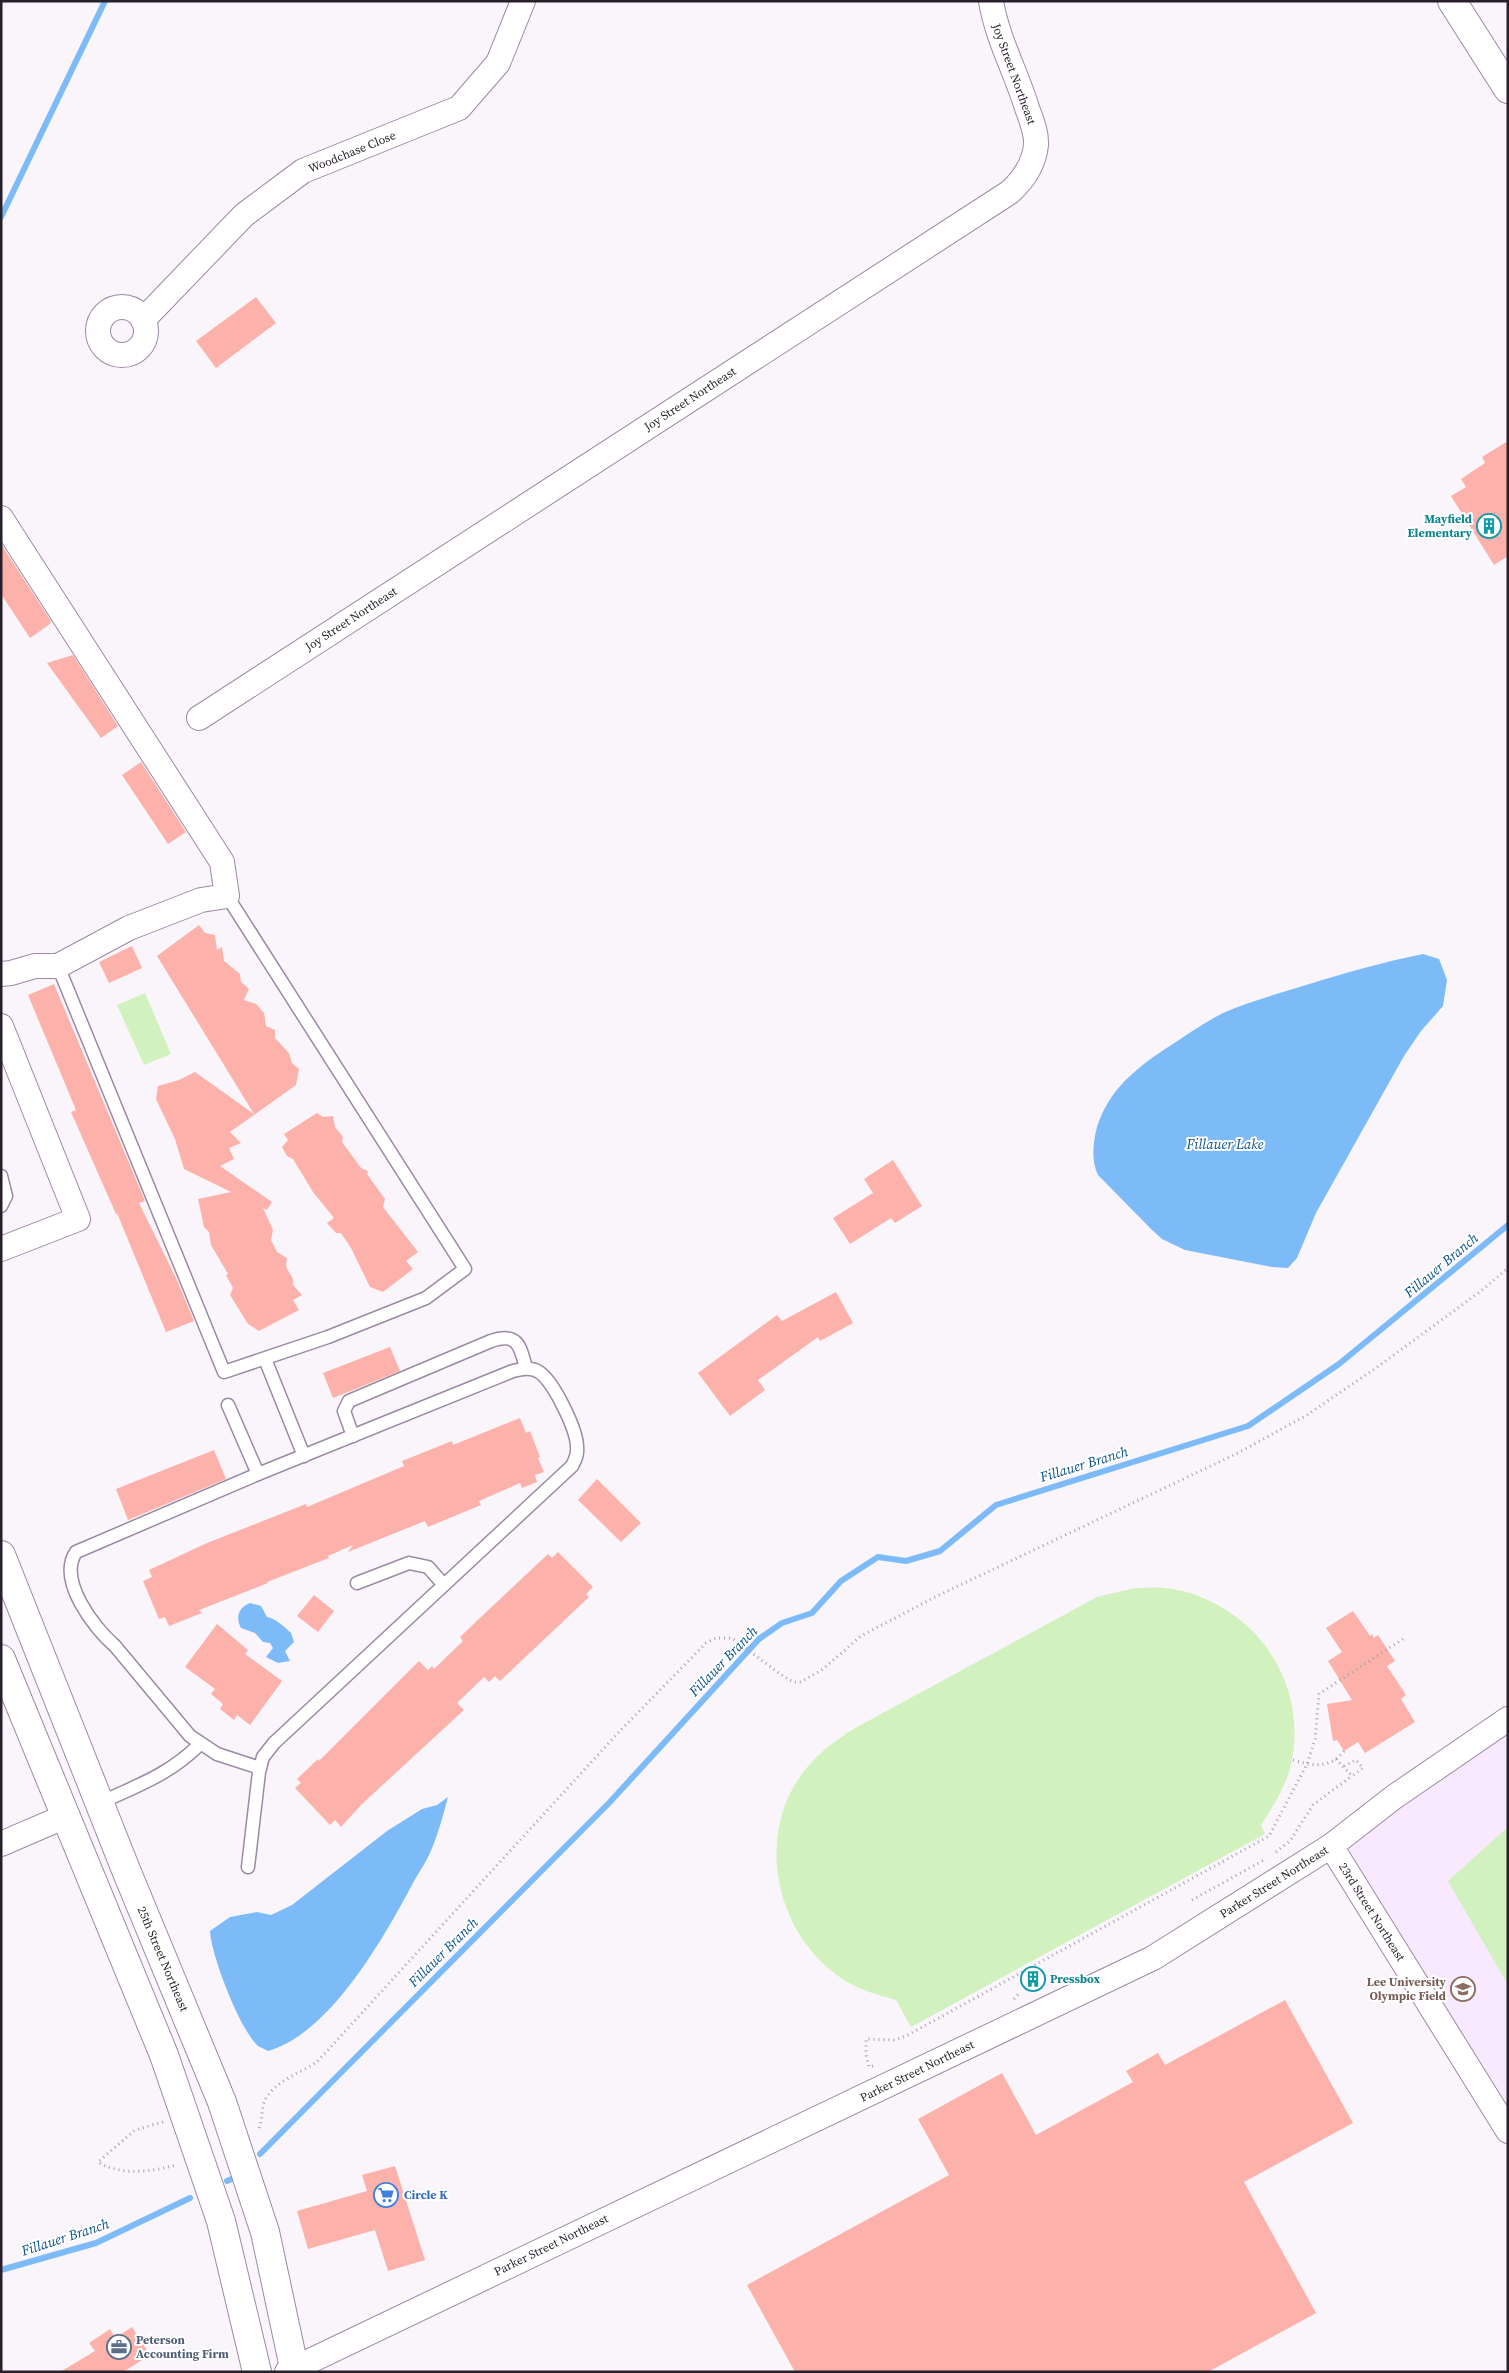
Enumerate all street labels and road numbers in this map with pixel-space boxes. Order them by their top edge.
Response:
street label: Joy Street Northeast [988,20,1040,127]
street label: Woodchase Close [306,127,398,177]
street label: Joy Street Northeast [640,363,739,435]
street label: Joy Street Northeast [301,583,400,655]
street label: Parker Street Northeast [1217,1842,1331,1922]
street label: 23rd Street Northeast [1335,1860,1409,1964]
street label: 25th Street Northeast [134,1904,192,2014]
street label: Parker Street Northeast [857,2036,977,2106]
street label: Parker Street Northeast [491,2210,611,2280]

